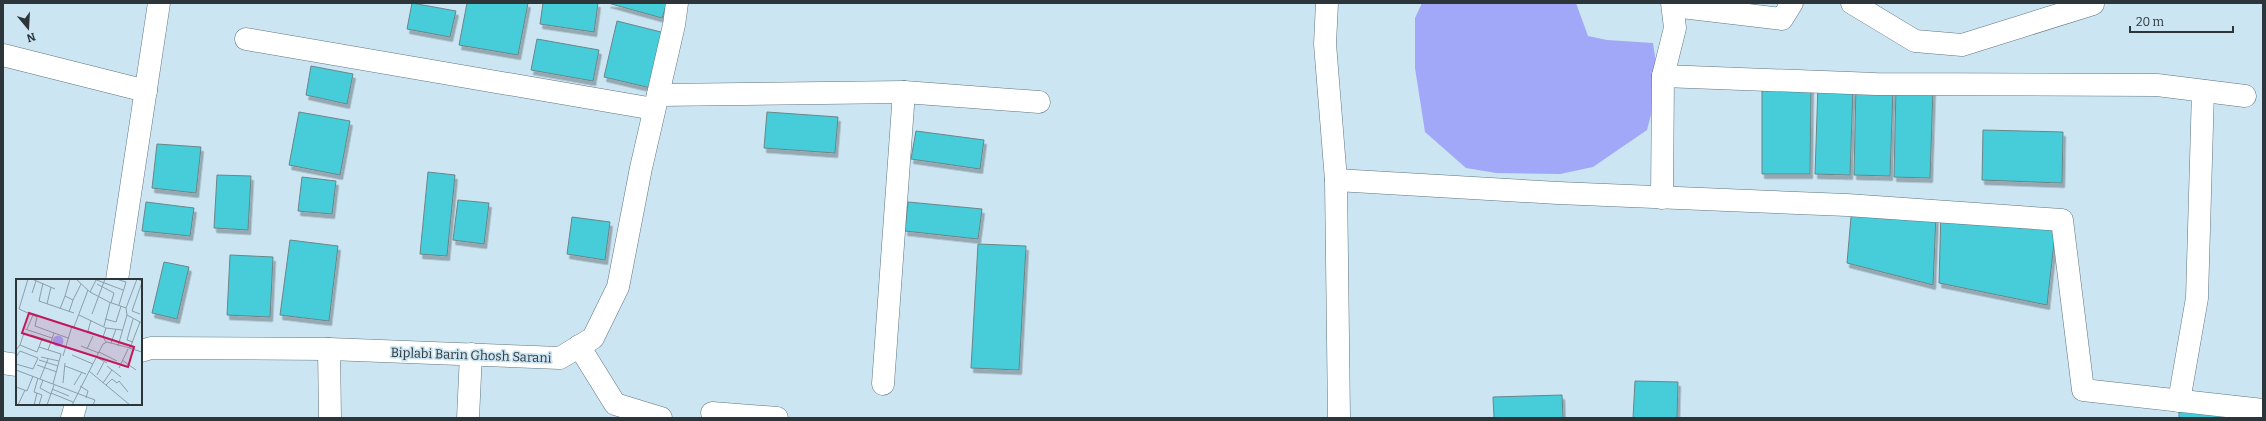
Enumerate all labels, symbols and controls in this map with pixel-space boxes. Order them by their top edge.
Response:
north arrow [8,8,48,48]
scale bar [2130,8,2233,34]
text: 20 m [2136,15,2165,29]
text: N [24,30,37,45]
inset map [16,279,142,405]
street label: Biplabi Barin Ghosh Sarani [390,345,552,365]

